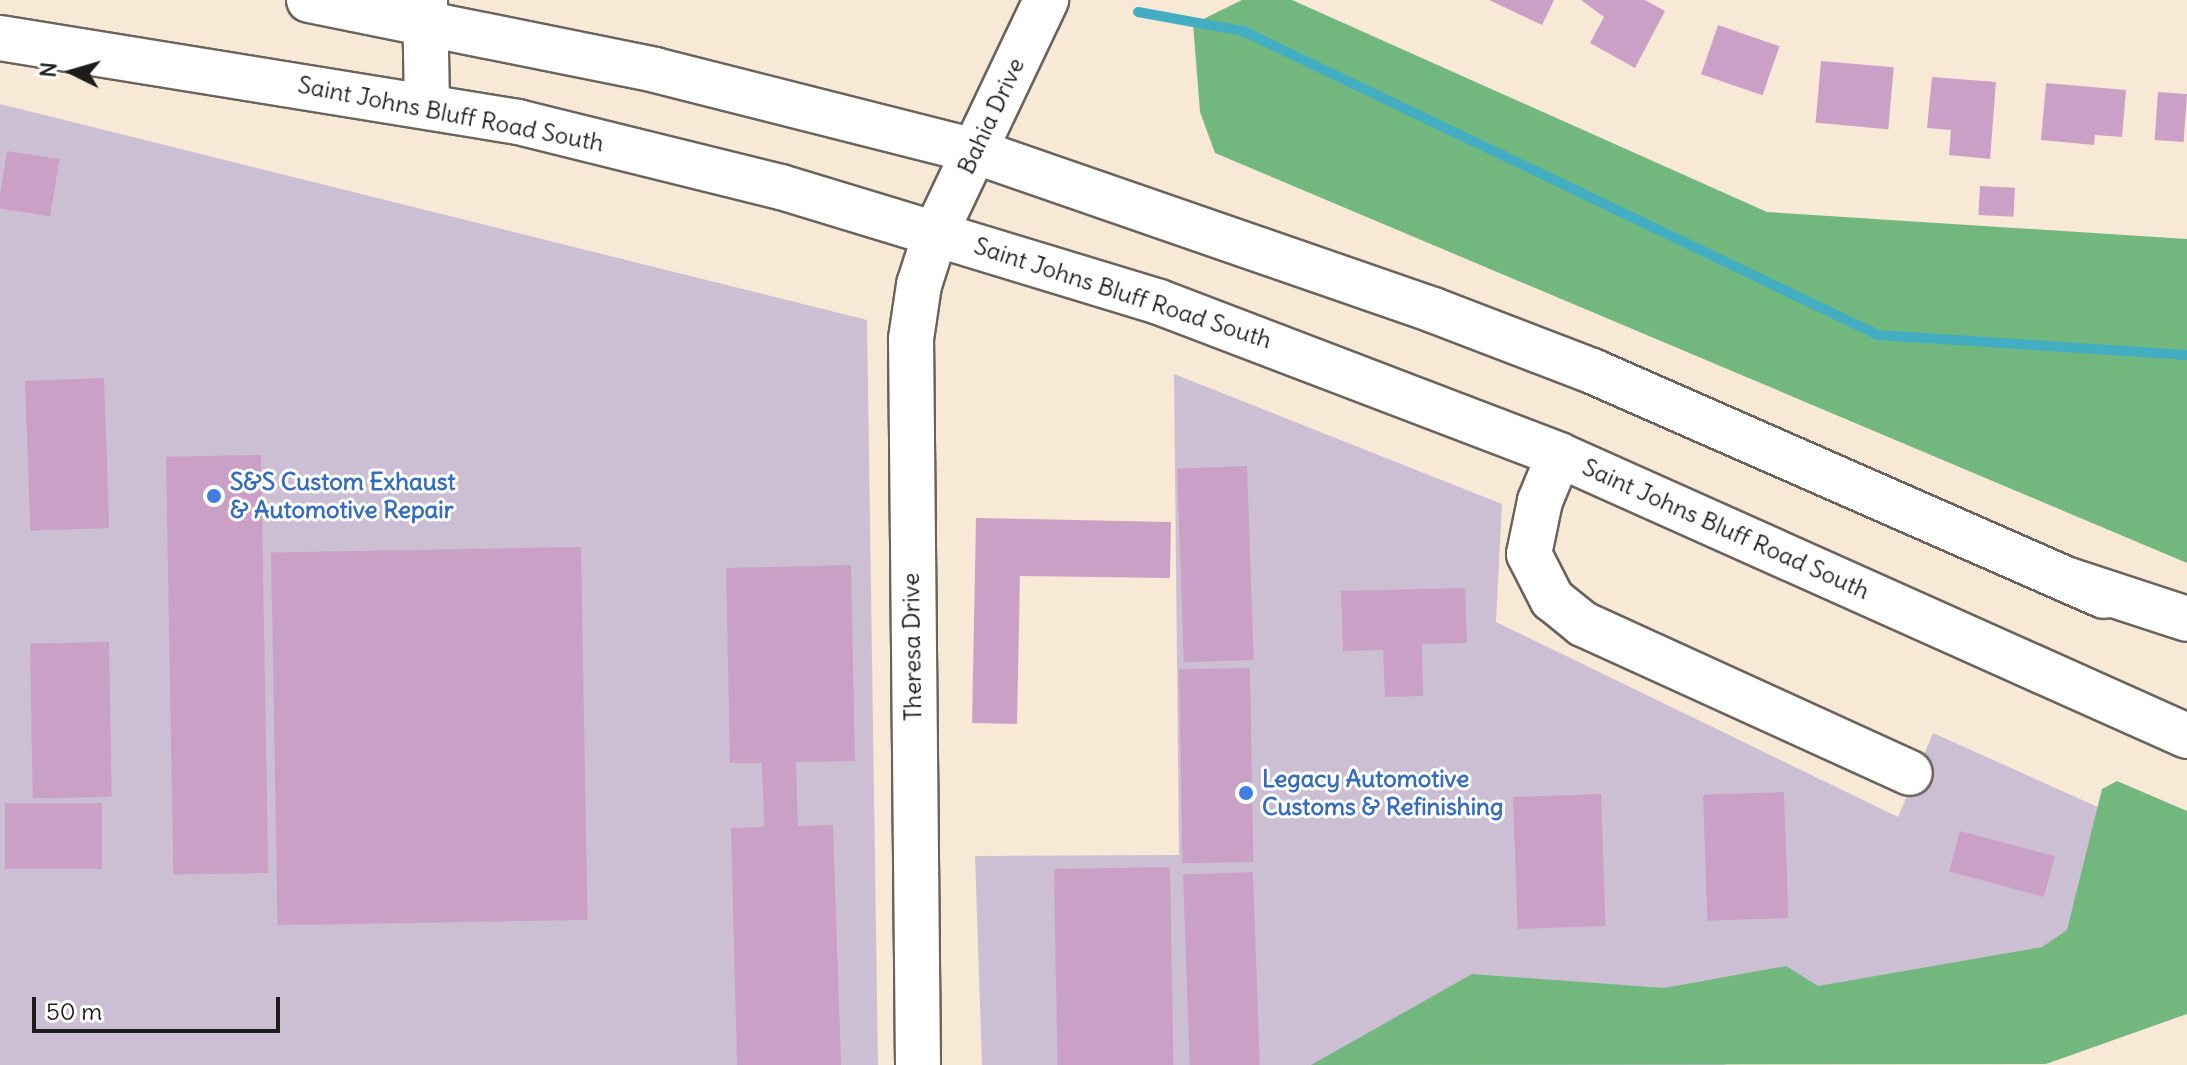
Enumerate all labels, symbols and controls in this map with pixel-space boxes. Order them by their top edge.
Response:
north arrow [32,32,112,112]
street label: Bahia Drive [952,53,1030,179]
text: N [33,61,63,79]
street label: Saint Johns Bluff Road South [296,70,606,158]
street label: Saint Johns Bluff Road South [971,231,1275,355]
street label: Saint Johns Bluff Road South [1578,453,1874,605]
place label: S&S Custom Exhaust & Automotive Repair [230,468,456,524]
marker: S&S Custom Exhaust & Automotive Repair [205,487,223,505]
street label: Theresa Drive [896,573,928,721]
place label: Legacy Automotive Customs & Refinishing [1262,765,1503,821]
marker: Legacy Automotive Customs & Refinishing [1237,784,1255,802]
scale bar [36,981,284,1031]
text: 50 m [46,996,102,1026]

